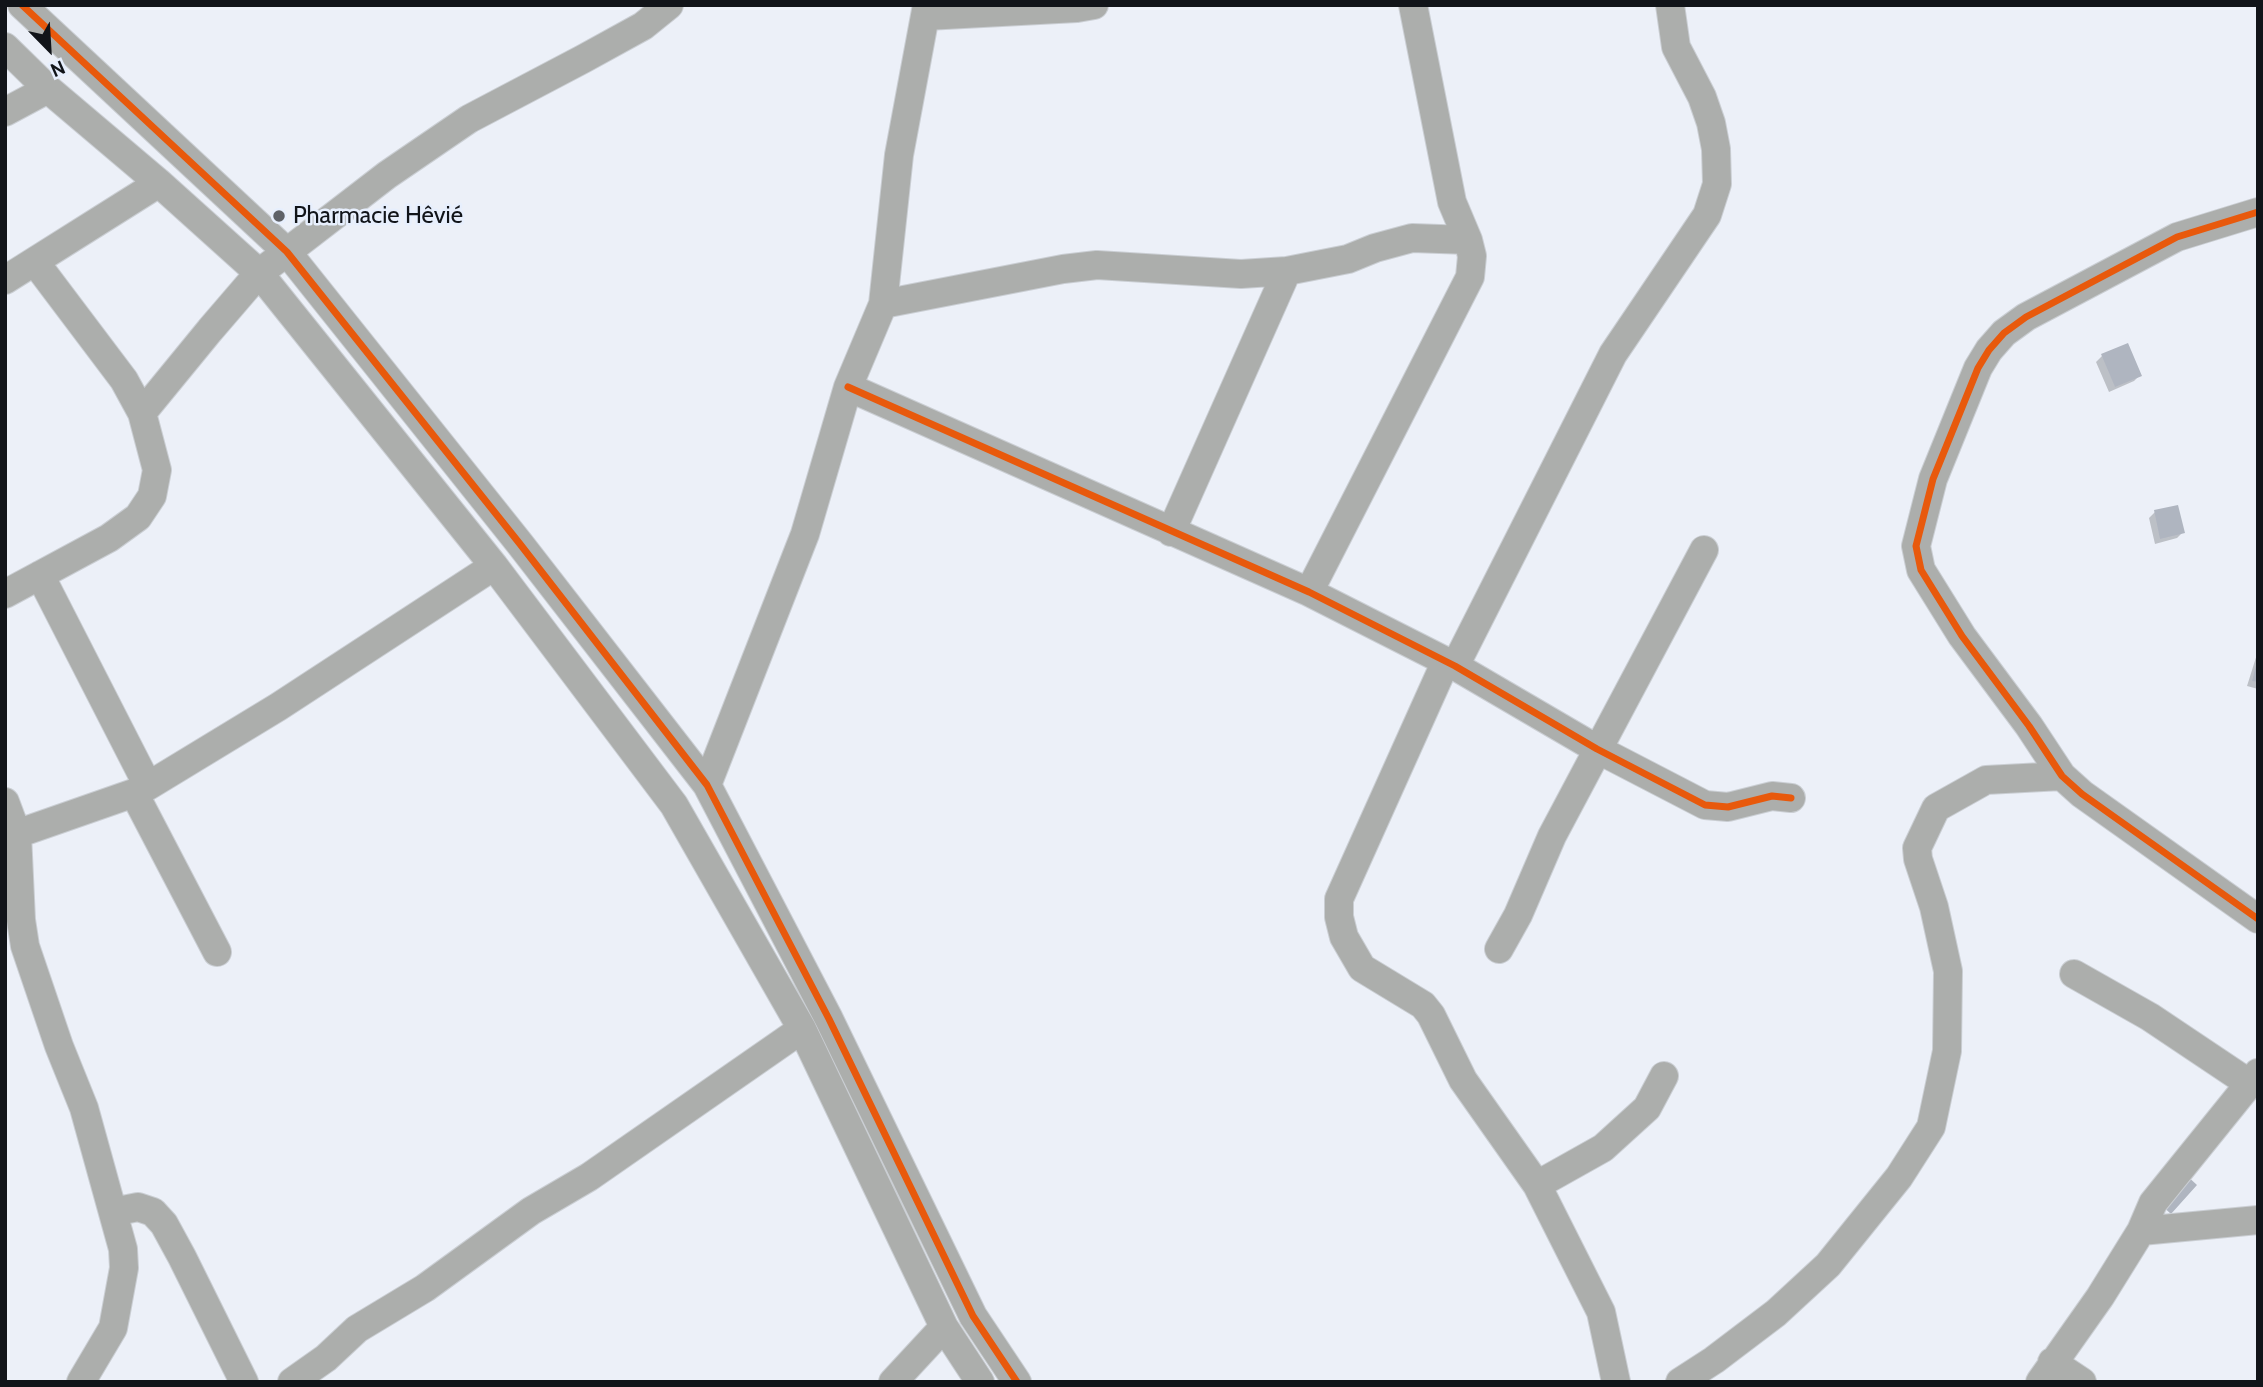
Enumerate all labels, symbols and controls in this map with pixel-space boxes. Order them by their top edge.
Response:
north arrow [14,14,84,84]
text: N [47,55,69,82]
place label: Pharmacie Hêvié [293,202,463,230]
marker: Pharmacie Hêvié [271,208,287,224]

